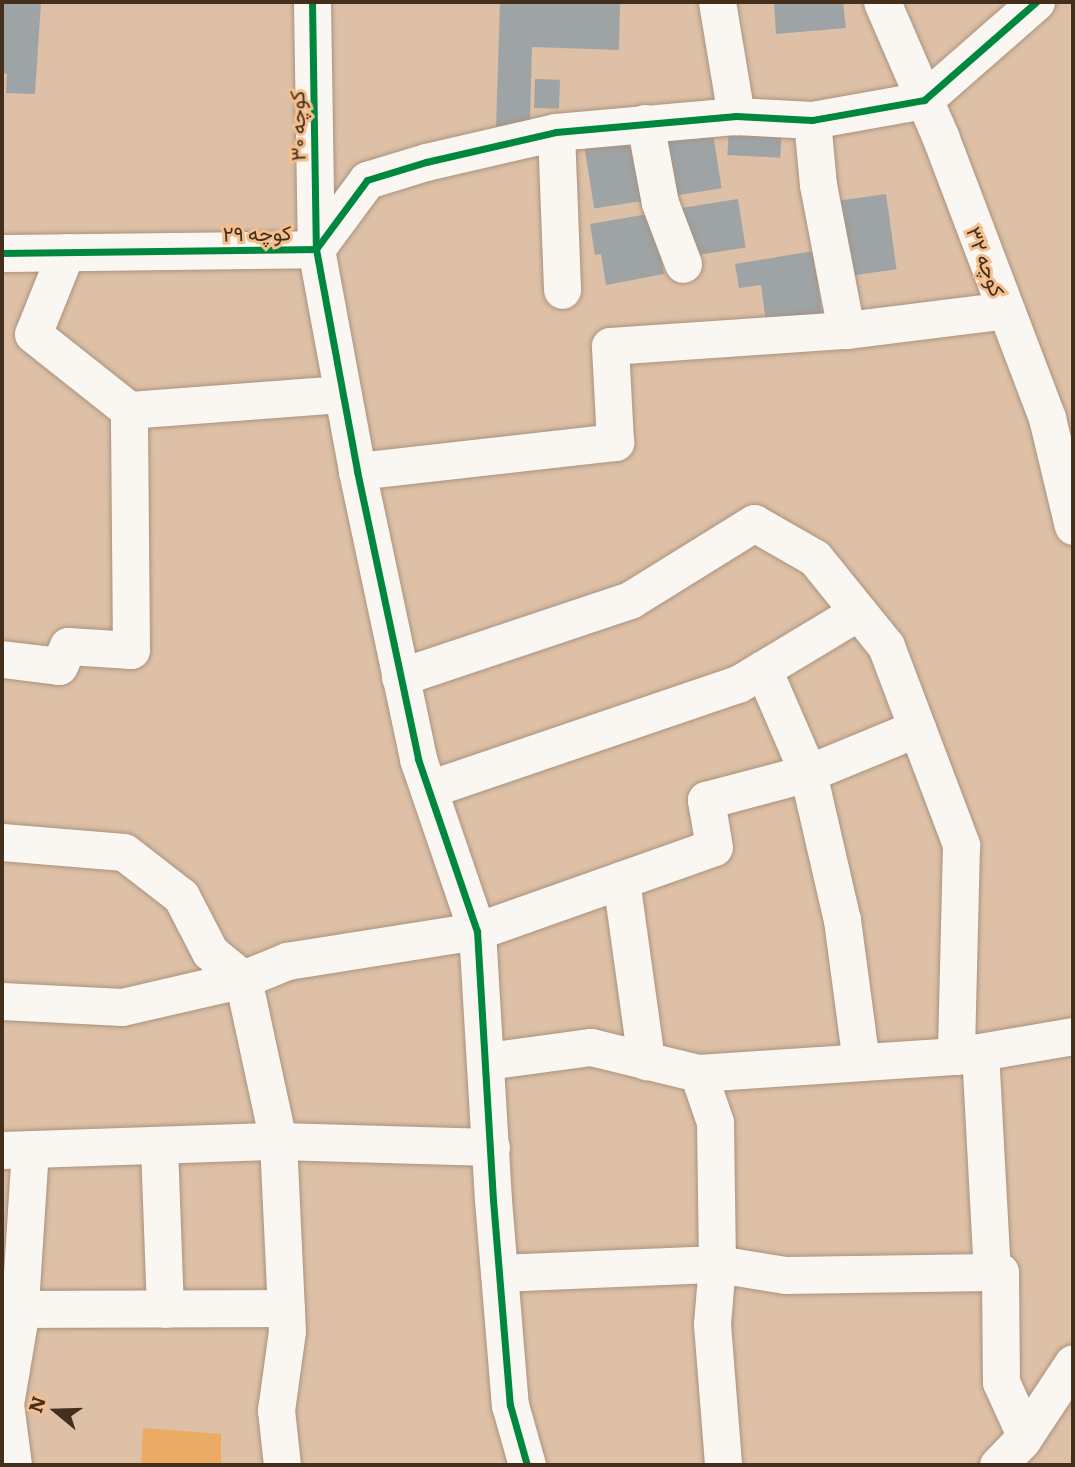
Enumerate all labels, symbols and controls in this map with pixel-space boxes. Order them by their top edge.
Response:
street label: کوچه ۳۰ [283,91,309,161]
street label: کوچه ۲۹ [222,219,292,245]
street label: کوچه ۳۲ [962,223,1012,299]
north arrow [21,1376,91,1446]
text: N [20,1392,52,1416]

